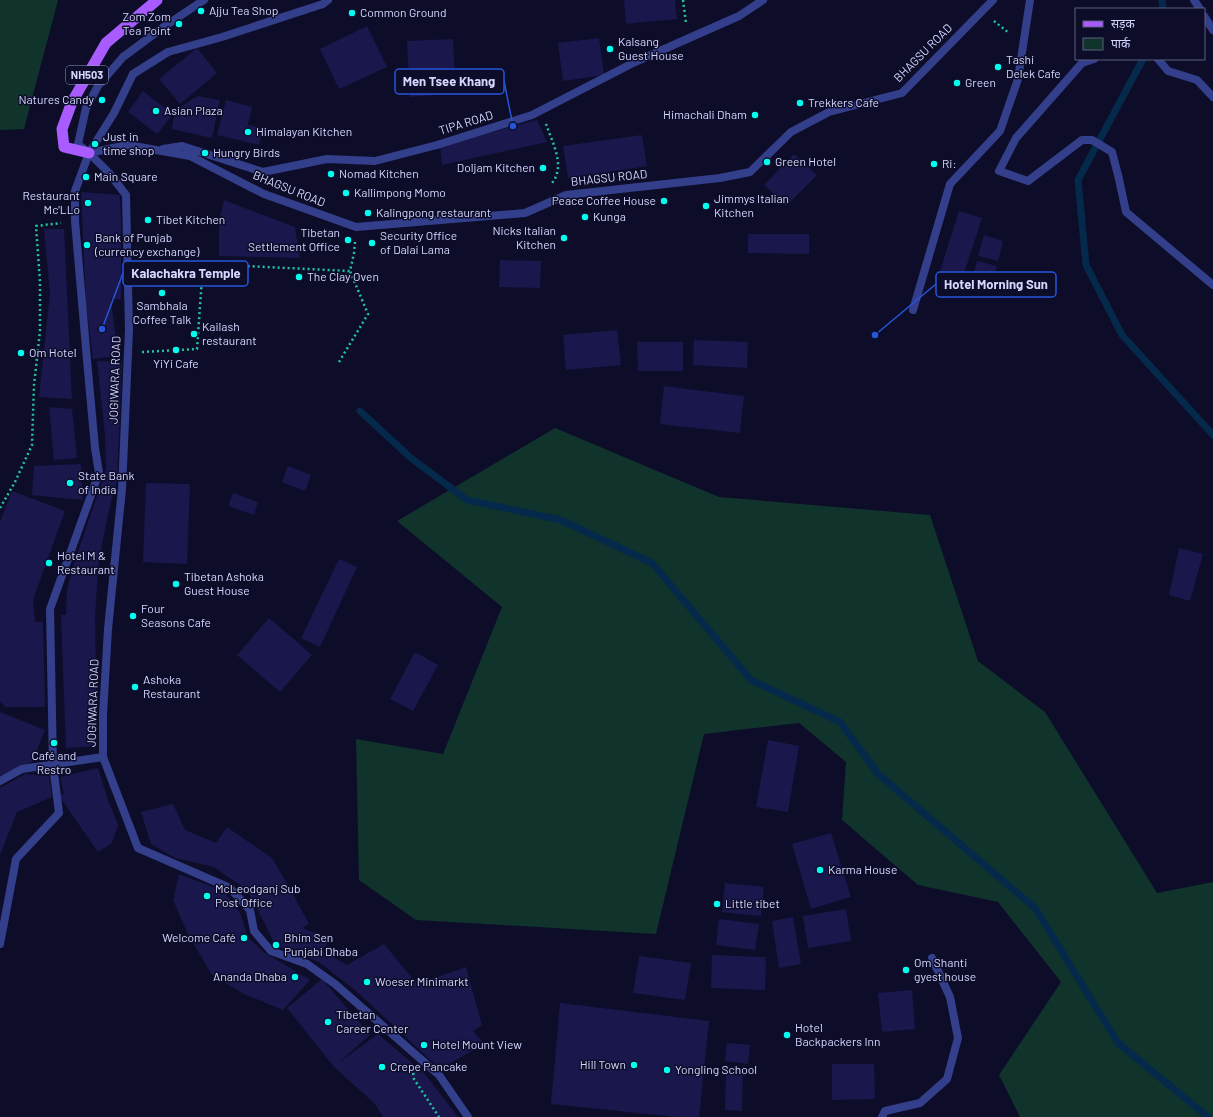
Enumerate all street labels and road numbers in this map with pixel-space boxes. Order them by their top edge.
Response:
street label: BHAGSU ROAD [890,20,954,84]
road number: NH503 [66,66,108,84]
street label: TIPA ROAD [437,107,495,137]
street label: BHAGSU ROAD [570,166,648,188]
street label: BHAGSU ROAD [251,167,328,209]
street label: JOGIWARA ROAD [105,336,123,424]
street label: JOGIWARA ROAD [83,659,101,747]

